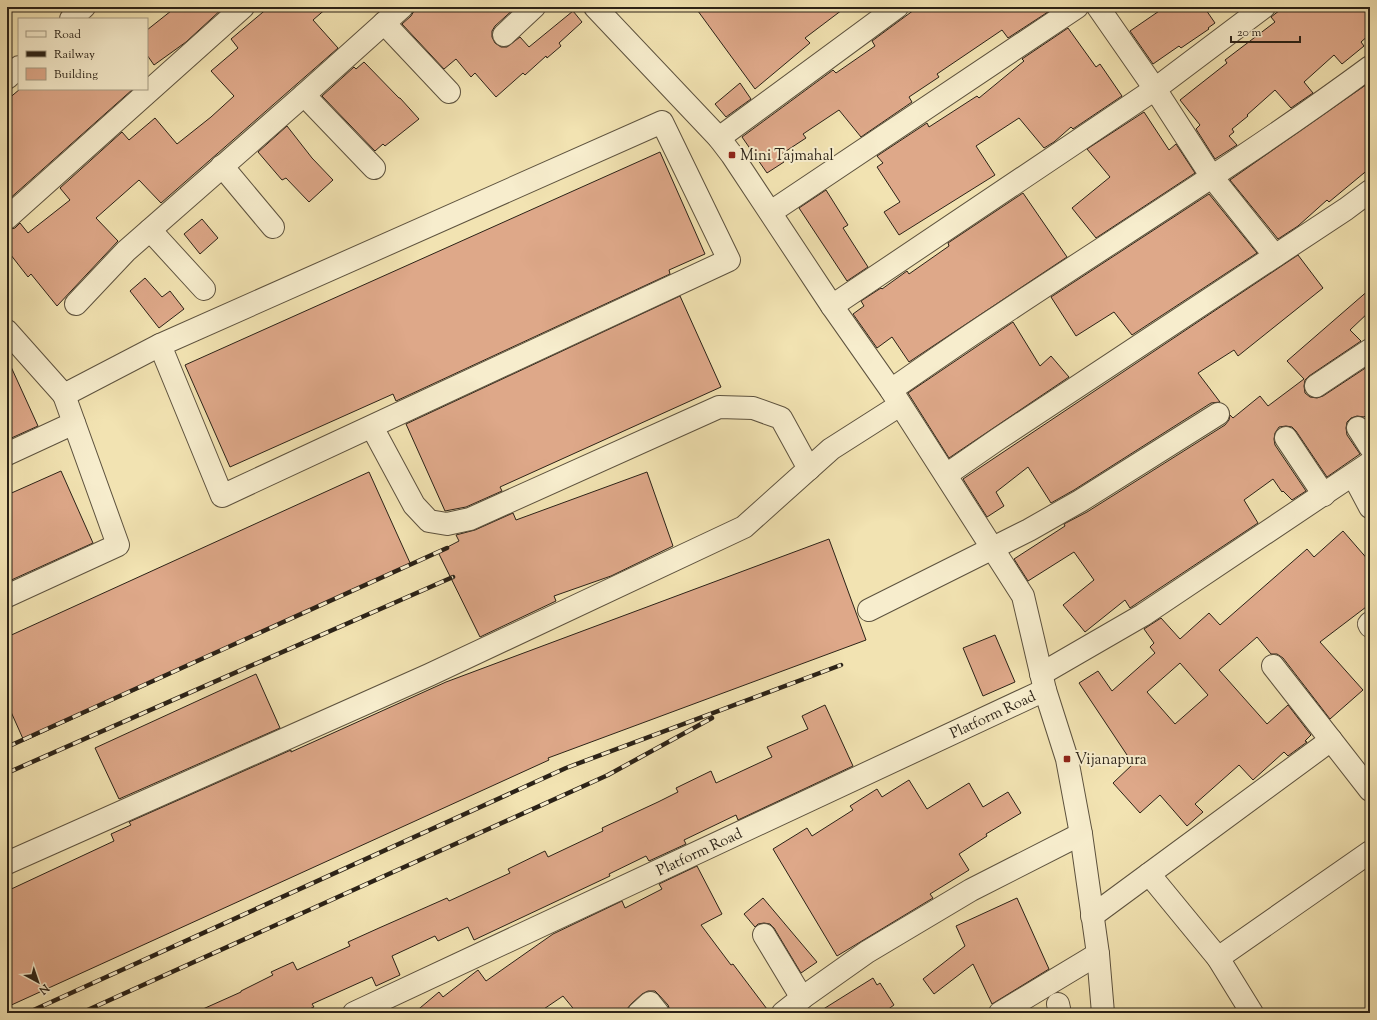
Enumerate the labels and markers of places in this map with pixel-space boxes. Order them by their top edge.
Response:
place label: Mini Tajmahal [740,146,834,167]
marker: Mini Tajmahal [727,150,737,160]
place label: Vijanapura [1075,750,1147,771]
marker: Vijanapura [1062,754,1072,764]

